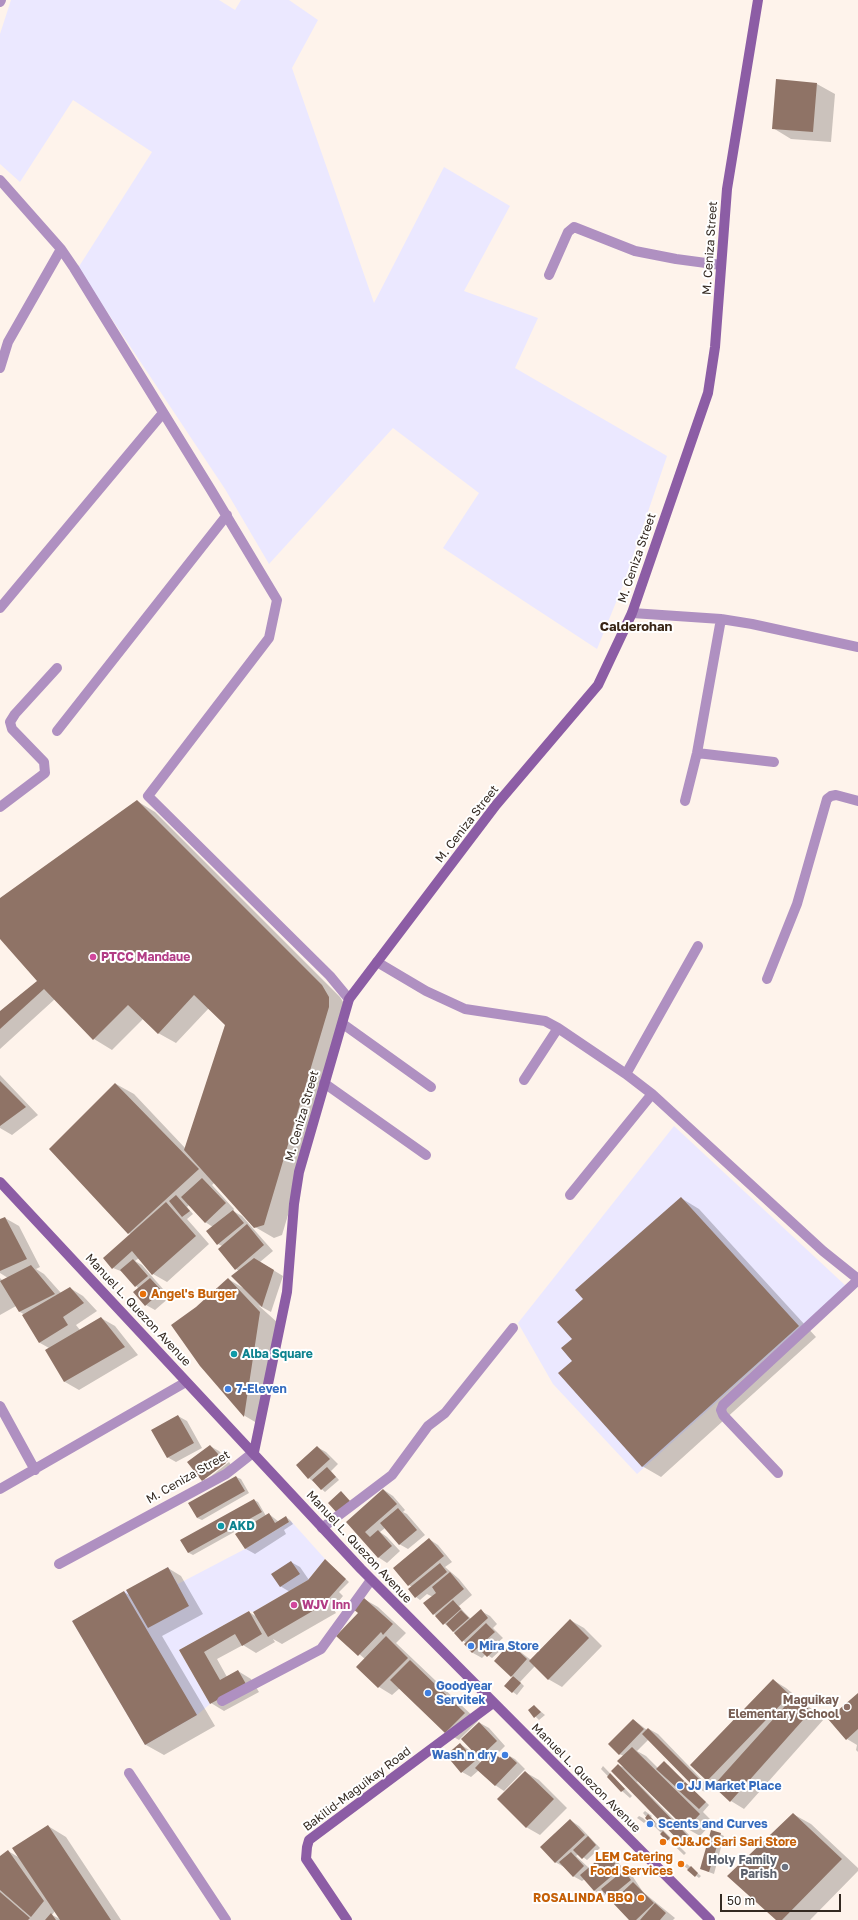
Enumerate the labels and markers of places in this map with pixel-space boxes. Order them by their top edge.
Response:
place label: PTCC Mandaue [101,950,190,964]
marker: PTCC Mandaue [88,952,98,962]
place label: Angel's Burger [151,1287,237,1301]
marker: Angel's Burger [138,1289,148,1299]
place label: Alba Square [242,1347,313,1361]
marker: Alba Square [229,1349,239,1359]
place label: 7-Eleven [236,1382,287,1396]
marker: 7-Eleven [223,1384,233,1394]
place label: AKD [229,1519,255,1533]
marker: AKD [216,1521,226,1531]
place label: WJV Inn [302,1598,350,1612]
marker: WJV Inn [289,1600,299,1610]
place label: Mira Store [479,1639,539,1653]
marker: Mira Store [466,1641,476,1651]
place label: Goodyear Servitek [436,1679,492,1707]
marker: Goodyear Servitek [423,1688,433,1698]
place label: Maguikay Elementary School [728,1693,839,1721]
marker: Maguikay Elementary School [842,1702,852,1712]
place label: Wash n dry [432,1748,497,1762]
marker: Wash n dry [500,1750,510,1760]
place label: JJ Market Place [688,1779,782,1793]
marker: JJ Market Place [675,1781,685,1791]
place label: Scents and Curves [658,1817,768,1831]
marker: Scents and Curves [645,1819,655,1829]
place label: CJ&JC Sari Sari Store [671,1835,797,1849]
marker: CJ&JC Sari Sari Store [658,1837,668,1847]
place label: LEM Catering Food Services [590,1850,673,1878]
place label: Holy Family Parish [708,1853,777,1881]
marker: LEM Catering Food Services [676,1859,686,1869]
marker: Holy Family Parish [780,1862,790,1872]
place label: ROSALINDA BBQ [533,1891,633,1905]
marker: ROSALINDA BBQ [636,1893,646,1903]

